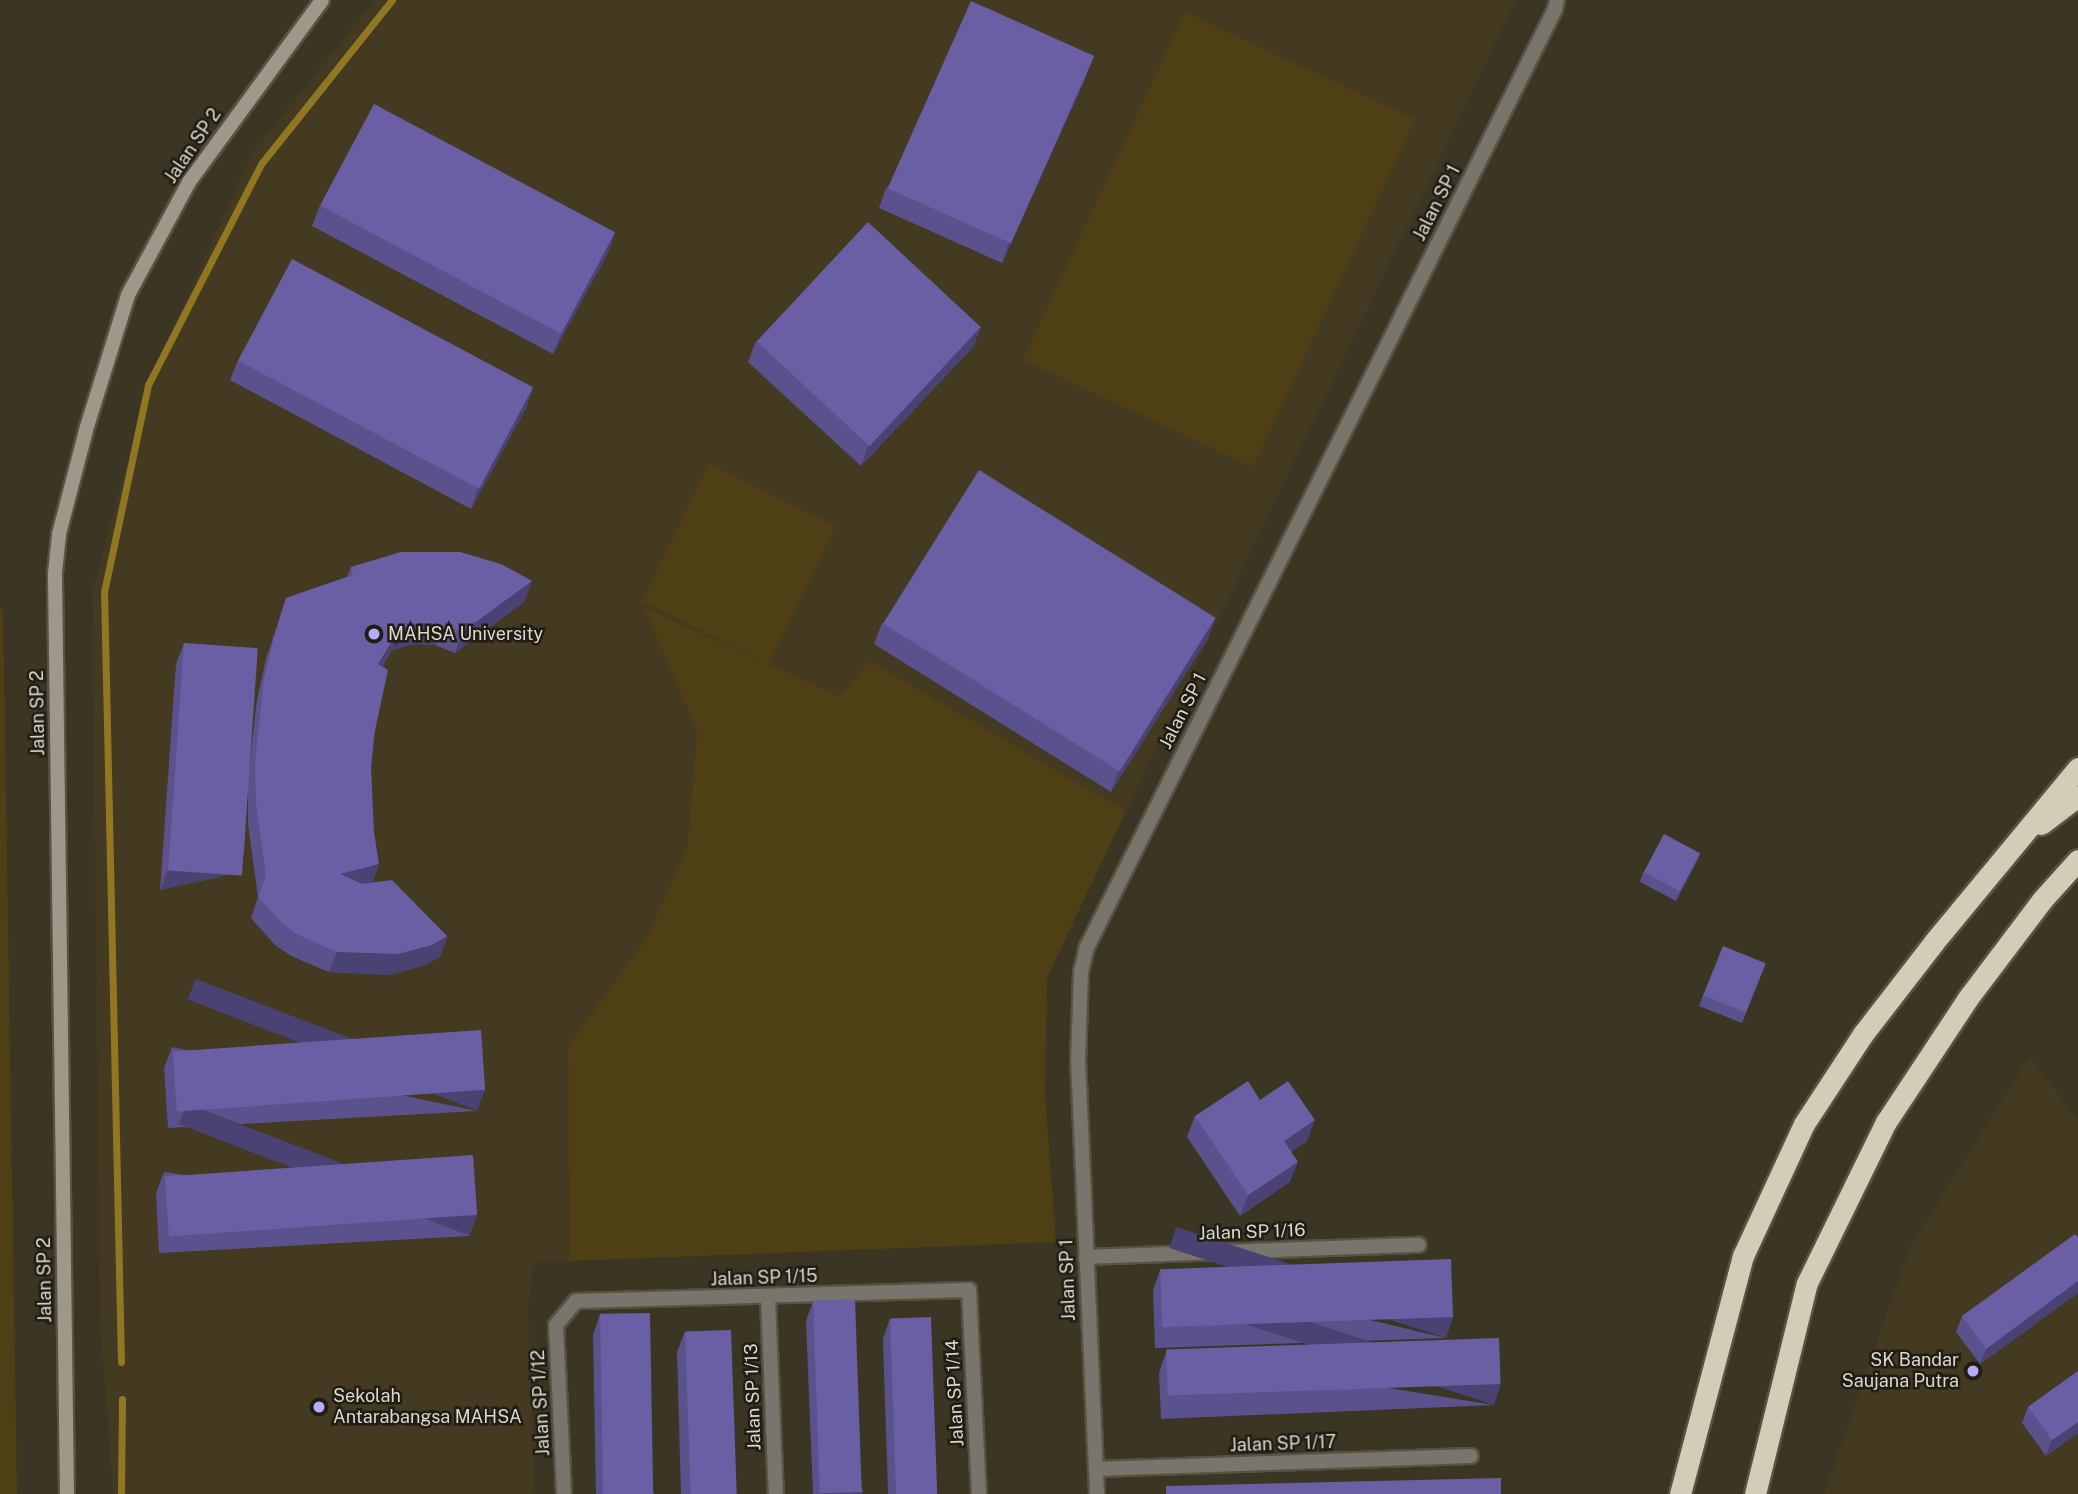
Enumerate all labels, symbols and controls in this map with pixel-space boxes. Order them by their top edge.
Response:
street label: Jalan SP 2 [160,104,226,188]
street label: Jalan SP 1 [1409,161,1465,245]
place label: MAHSA University [388,623,543,645]
marker: MAHSA University [366,626,382,642]
street label: Jalan SP 1 [1155,669,1211,753]
street label: Jalan SP 2 [26,670,50,756]
street label: Jalan SP 1/16 [1198,1219,1306,1245]
street label: Jalan SP 2 [33,1237,57,1323]
street label: Jalan SP 1 [1056,1239,1080,1321]
street label: Jalan SP 1/15 [710,1265,818,1291]
street label: Jalan SP 1/14 [941,1339,969,1447]
street label: Jalan SP 1/13 [740,1343,766,1451]
street label: Jalan SP 1/12 [527,1349,555,1457]
place label: SK Bandar Saujana Putra [1842,1350,1959,1392]
marker: SK Bandar Saujana Putra [1965,1363,1981,1379]
place label: Sekolah Antarabangsa MAHSA [333,1386,522,1428]
marker: Sekolah Antarabangsa MAHSA [311,1399,327,1415]
street label: Jalan SP 1/17 [1229,1431,1337,1457]

